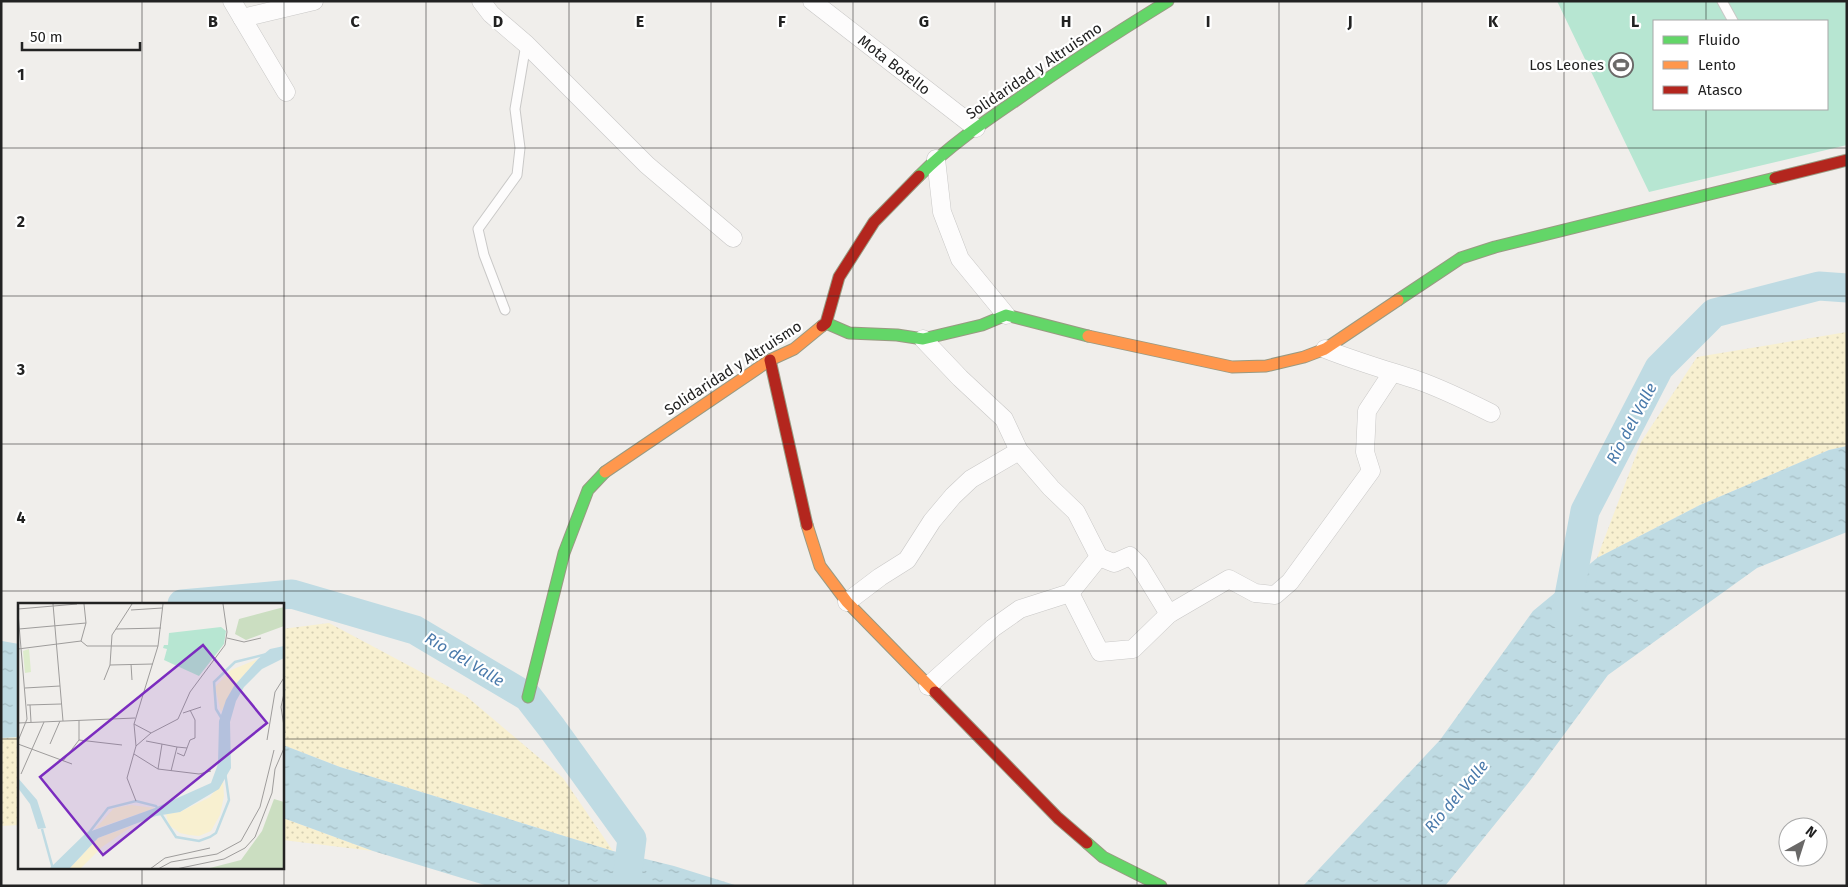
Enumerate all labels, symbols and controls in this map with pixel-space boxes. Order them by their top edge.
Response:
text: B [208,12,218,31]
text: C [350,12,360,31]
text: D [493,12,503,31]
text: E [636,12,644,31]
text: F [778,12,786,31]
text: G [919,12,929,31]
text: H [1061,12,1071,31]
text: I [1206,12,1210,31]
text: J [1346,12,1353,31]
text: K [1488,12,1499,31]
text: L [1631,12,1639,31]
street label: Solidaridad y Altruismo [963,19,1105,123]
scale bar [22,20,140,52]
legend [1653,20,1828,110]
text: 50 m [30,28,63,46]
street label: Mota Botello [854,31,934,99]
text: Fluido [1698,31,1740,49]
sports icon: Los Leones [1608,52,1634,78]
place label: Los Leones [1529,56,1604,74]
text: Lento [1698,56,1736,74]
text: 1 [17,65,25,84]
text: Atasco [1698,81,1743,99]
text: 2 [17,212,25,231]
street label: Solidaridad y Altruismo [661,317,805,419]
text: 3 [16,360,25,379]
water label: Río del Valle [1602,380,1661,467]
text: 4 [16,508,26,527]
inset map [18,603,284,870]
water label: Río del Valle [422,628,508,690]
water label: Río del Valle [1421,756,1492,836]
north arrow [1778,817,1828,867]
text: N [1802,823,1820,842]

